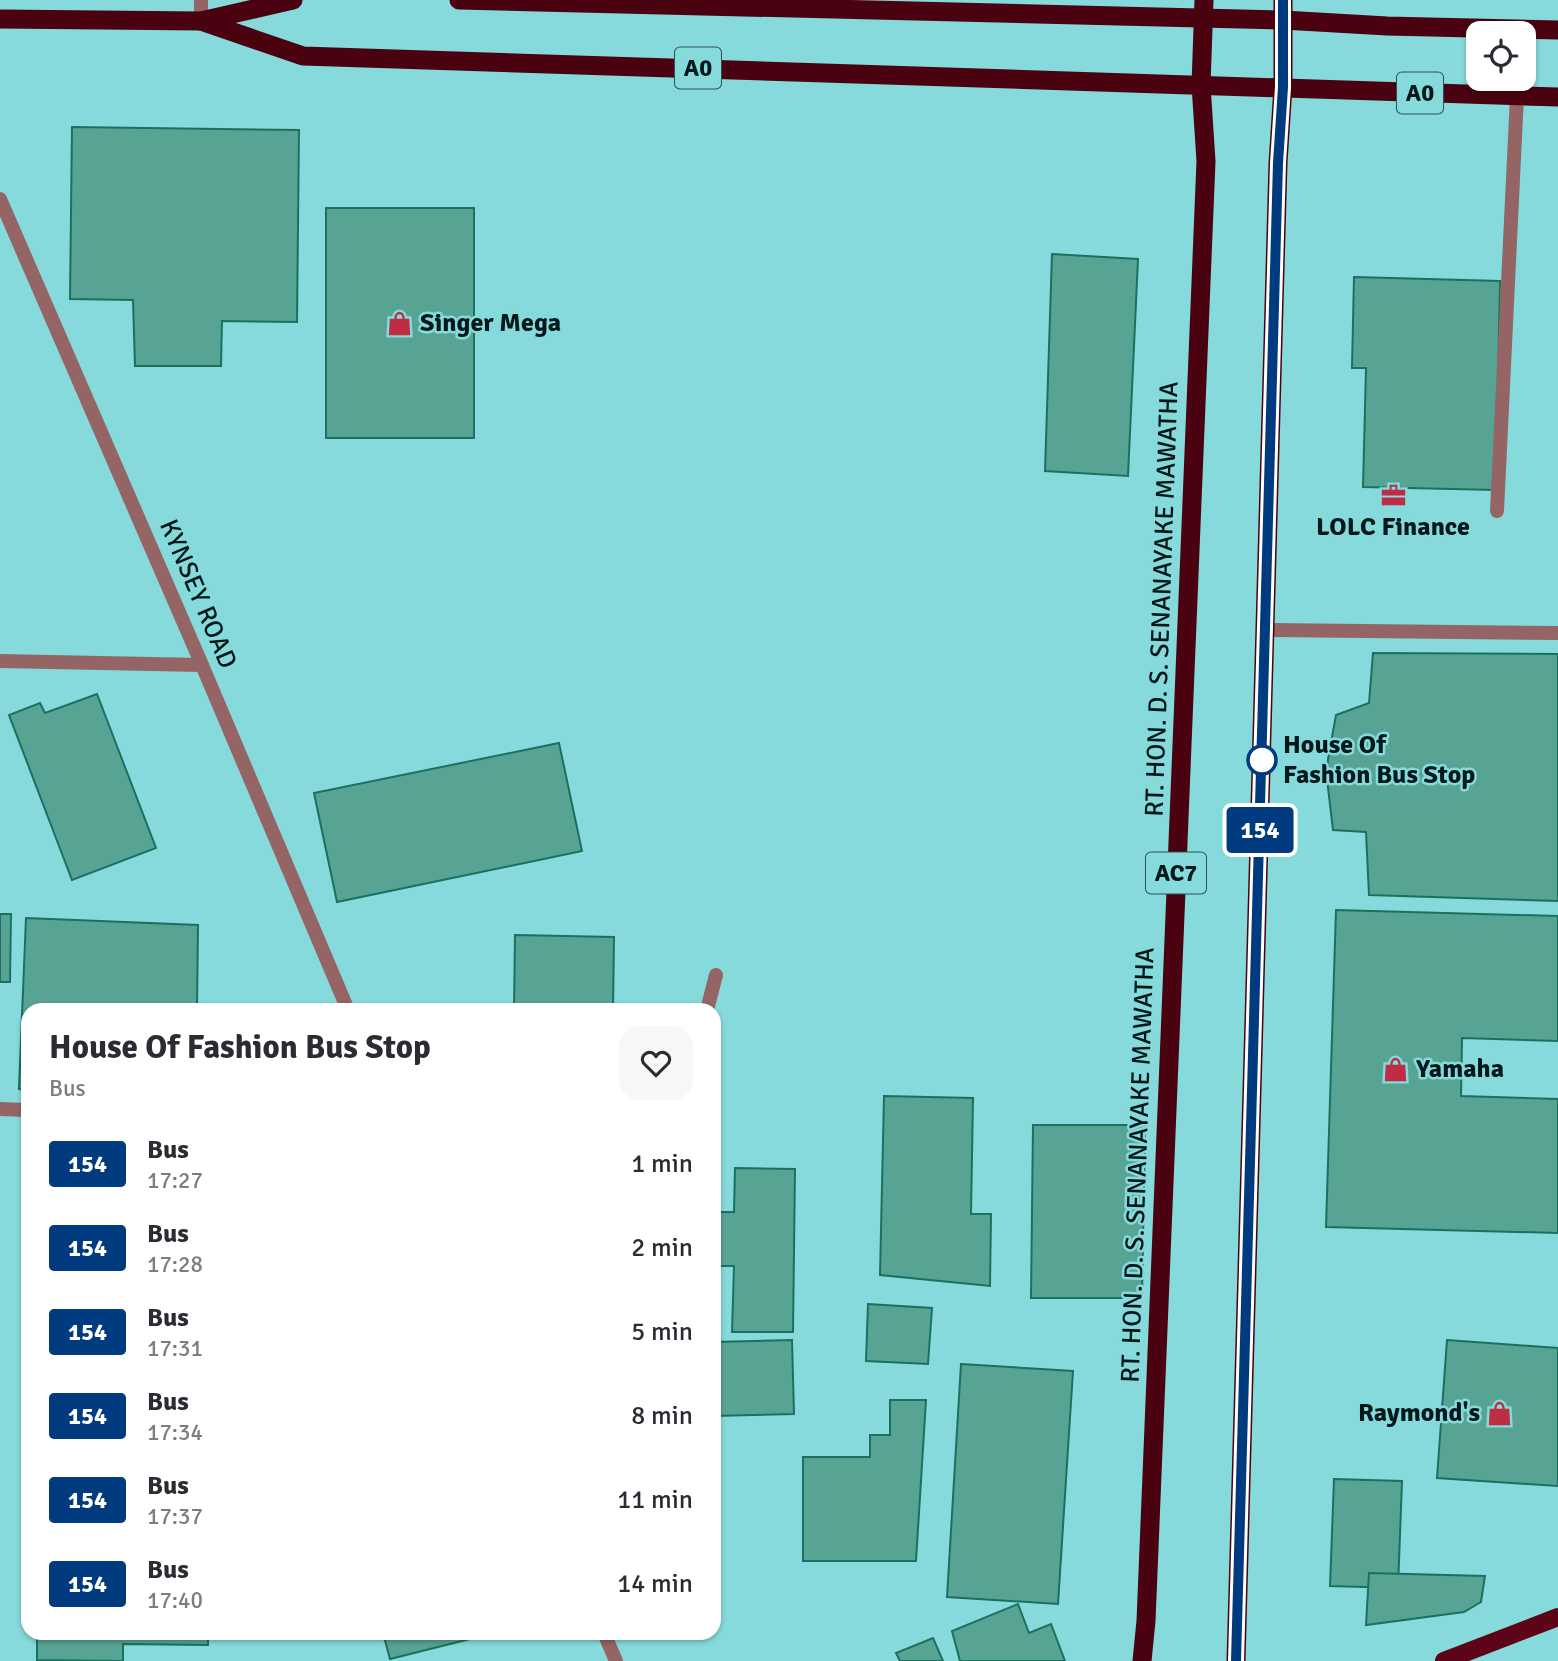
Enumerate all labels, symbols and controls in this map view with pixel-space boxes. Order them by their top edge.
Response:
map controls [1466,21,1536,91]
button: locate [1466,21,1536,91]
road number: A0 [675,47,721,88]
road number: A0 [1397,72,1443,114]
place label: Singer Mega [420,307,561,339]
shop icon: Singer Mega [386,309,414,337]
street label: RT. HON. D. S. SENANAYAKE MAWATHA [1138,381,1186,817]
office icon: LOLC Finance [1379,481,1407,509]
place label: LOLC Finance [1316,511,1470,543]
street label: KYNSEY ROAD [152,515,244,673]
place label: House Of Fashion Bus Stop [1283,729,1475,791]
marker: House Of Fashion Bus Stop [1247,745,1277,775]
line badge: 154 [1220,807,1300,853]
text: 154 [1241,815,1279,845]
road number: AC7 [1146,852,1206,894]
street label: RT. HON. D. S. SENANAYAKE MAWATHA [1114,947,1162,1383]
button: heart [619,1026,693,1100]
text: House Of Fashion Bus Stop [49,1027,431,1068]
place label: Yamaha [1415,1053,1504,1085]
shop icon: Yamaha [1382,1055,1410,1083]
text: Bus [49,1074,86,1103]
text: Bus [147,1134,189,1166]
text: 1 min [631,1148,693,1180]
text: 154 [68,1149,107,1179]
text: 17:27 [147,1166,203,1195]
text: Bus [147,1218,189,1250]
text: 2 min [631,1232,693,1264]
text: 154 [68,1233,107,1263]
text: 17:28 [147,1250,203,1279]
text: Bus [147,1302,189,1334]
text: 5 min [631,1316,693,1348]
text: 154 [68,1317,107,1347]
text: 17:31 [147,1334,203,1363]
text: Bus [147,1386,189,1418]
place label: Raymond's [1358,1397,1480,1429]
shop icon: Raymond's [1486,1399,1514,1427]
text: 8 min [631,1400,693,1432]
text: 154 [68,1401,107,1431]
text: 17:34 [147,1418,203,1447]
text: Bus [147,1470,189,1502]
text: 11 min [617,1484,693,1516]
text: 154 [68,1485,107,1515]
text: 17:37 [147,1502,203,1531]
text: Bus [147,1554,189,1586]
text: 14 min [617,1568,693,1600]
text: 154 [68,1569,107,1599]
text: 17:40 [147,1586,203,1615]

